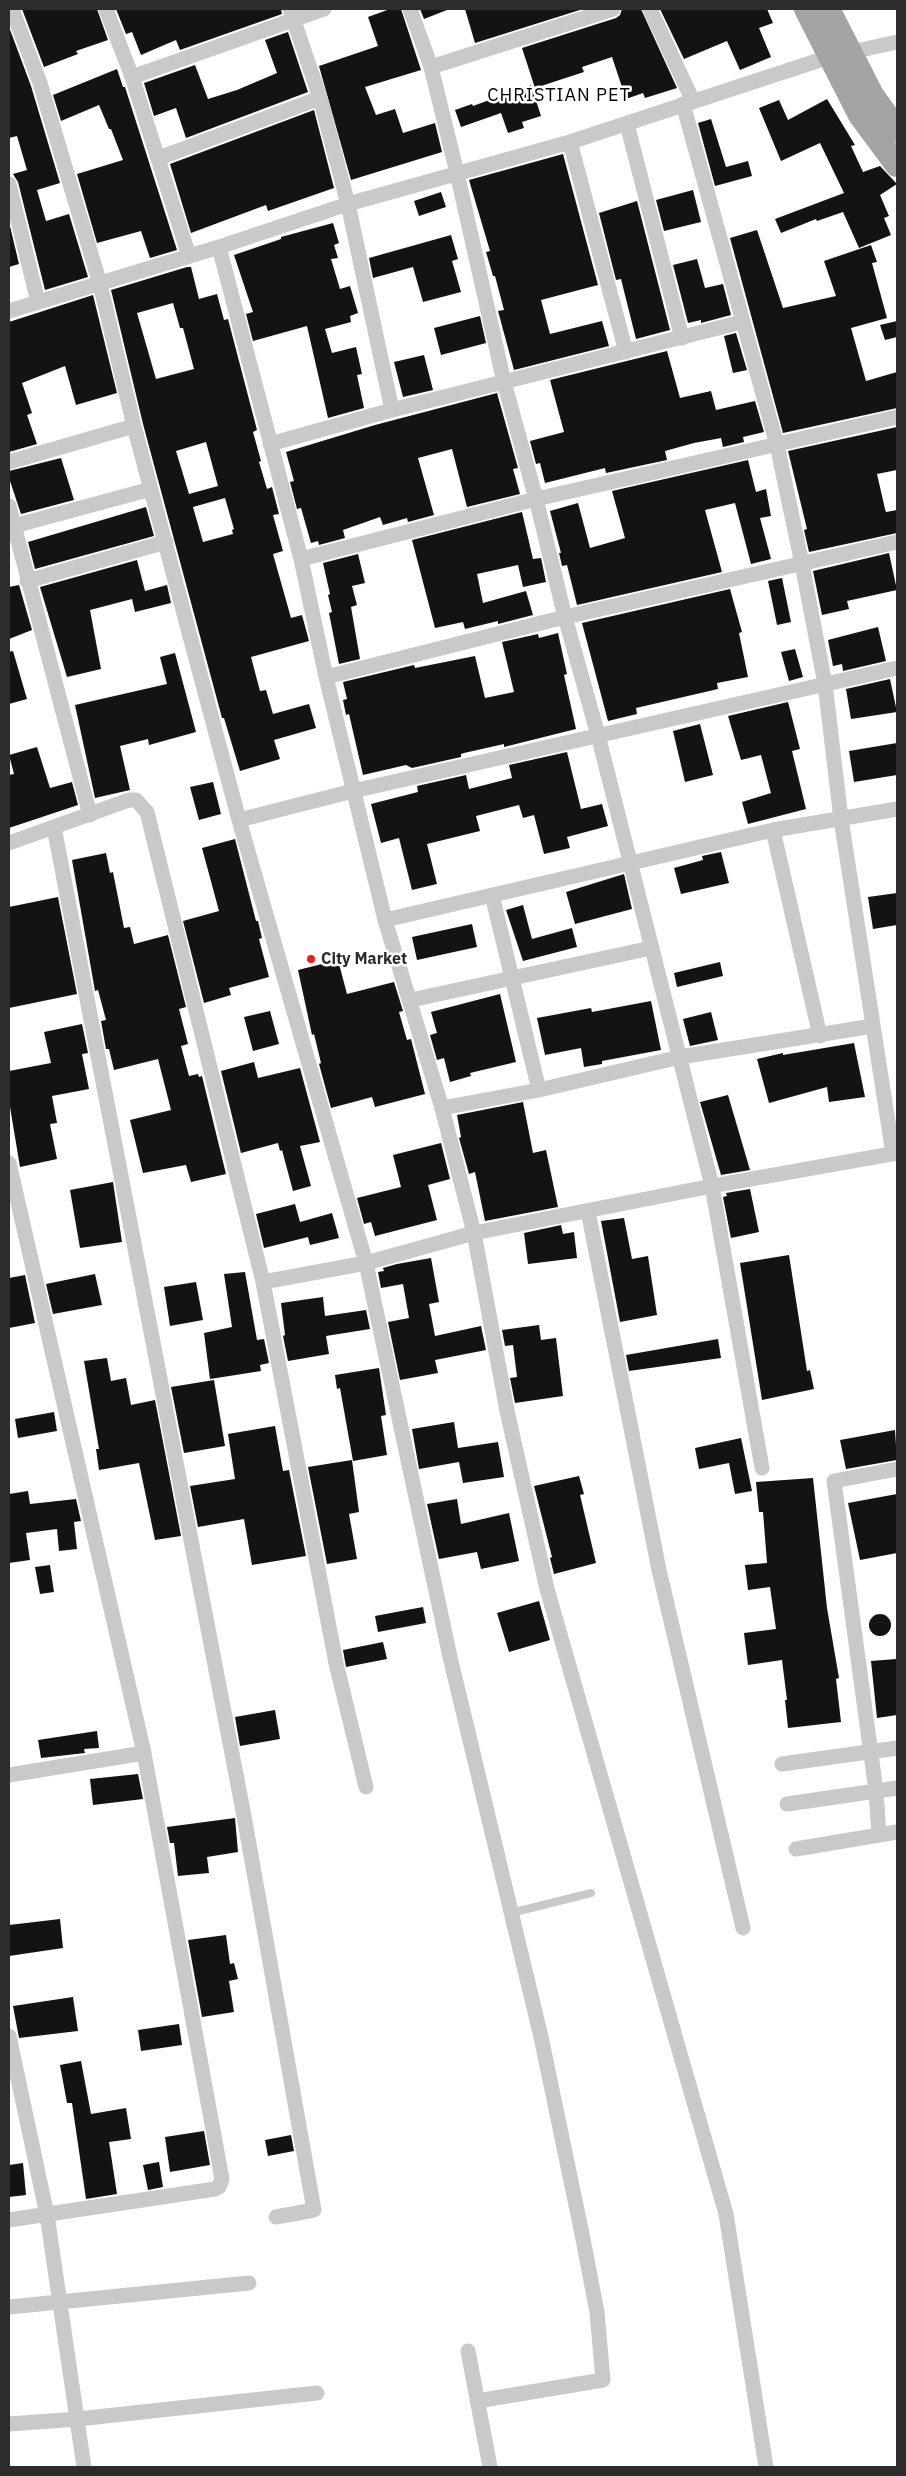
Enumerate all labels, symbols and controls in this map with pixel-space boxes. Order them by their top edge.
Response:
district label: CHRISTIAN PET [486,85,632,107]
place label: City Market [321,949,407,969]
marker: City Market [305,953,317,965]

